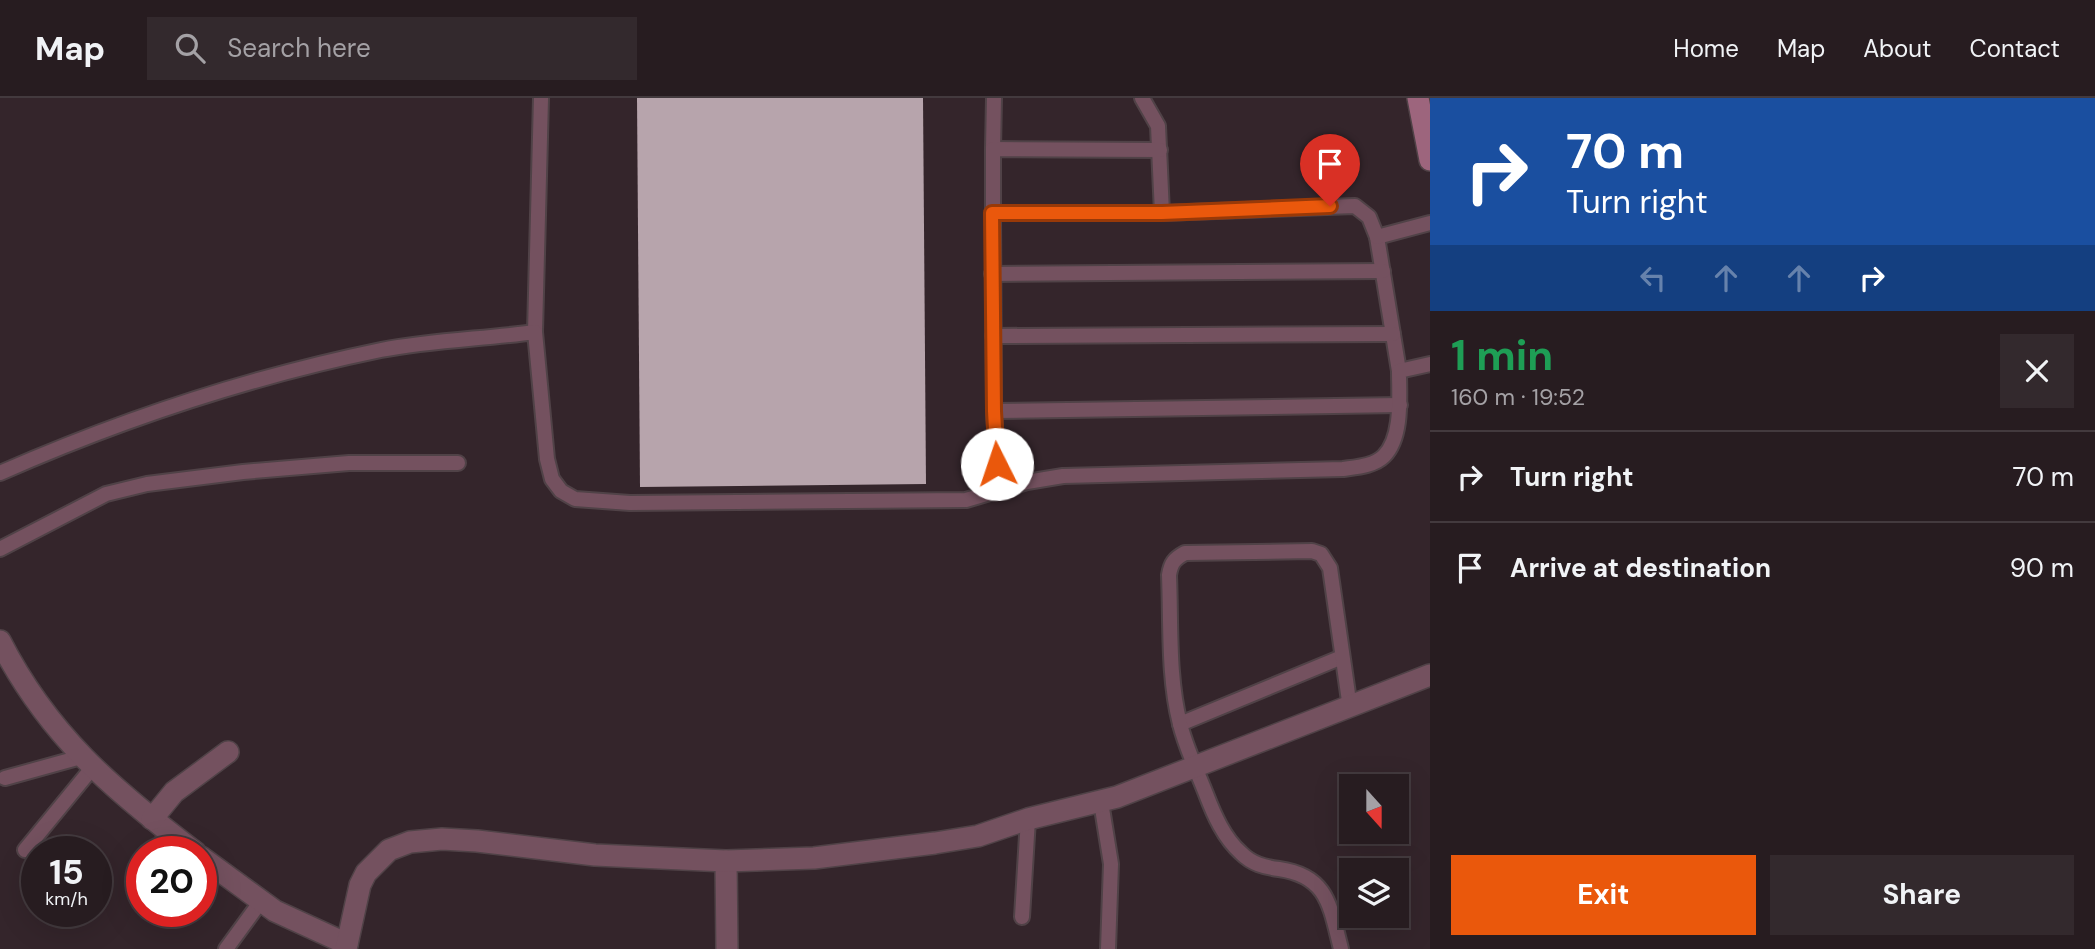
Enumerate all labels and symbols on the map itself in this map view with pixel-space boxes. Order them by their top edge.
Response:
pin [1300,134,1360,206]
position arrow [960,427,1034,501]
north arrow [1339,774,1409,844]
speed limit sign: 20 [126,836,217,927]

